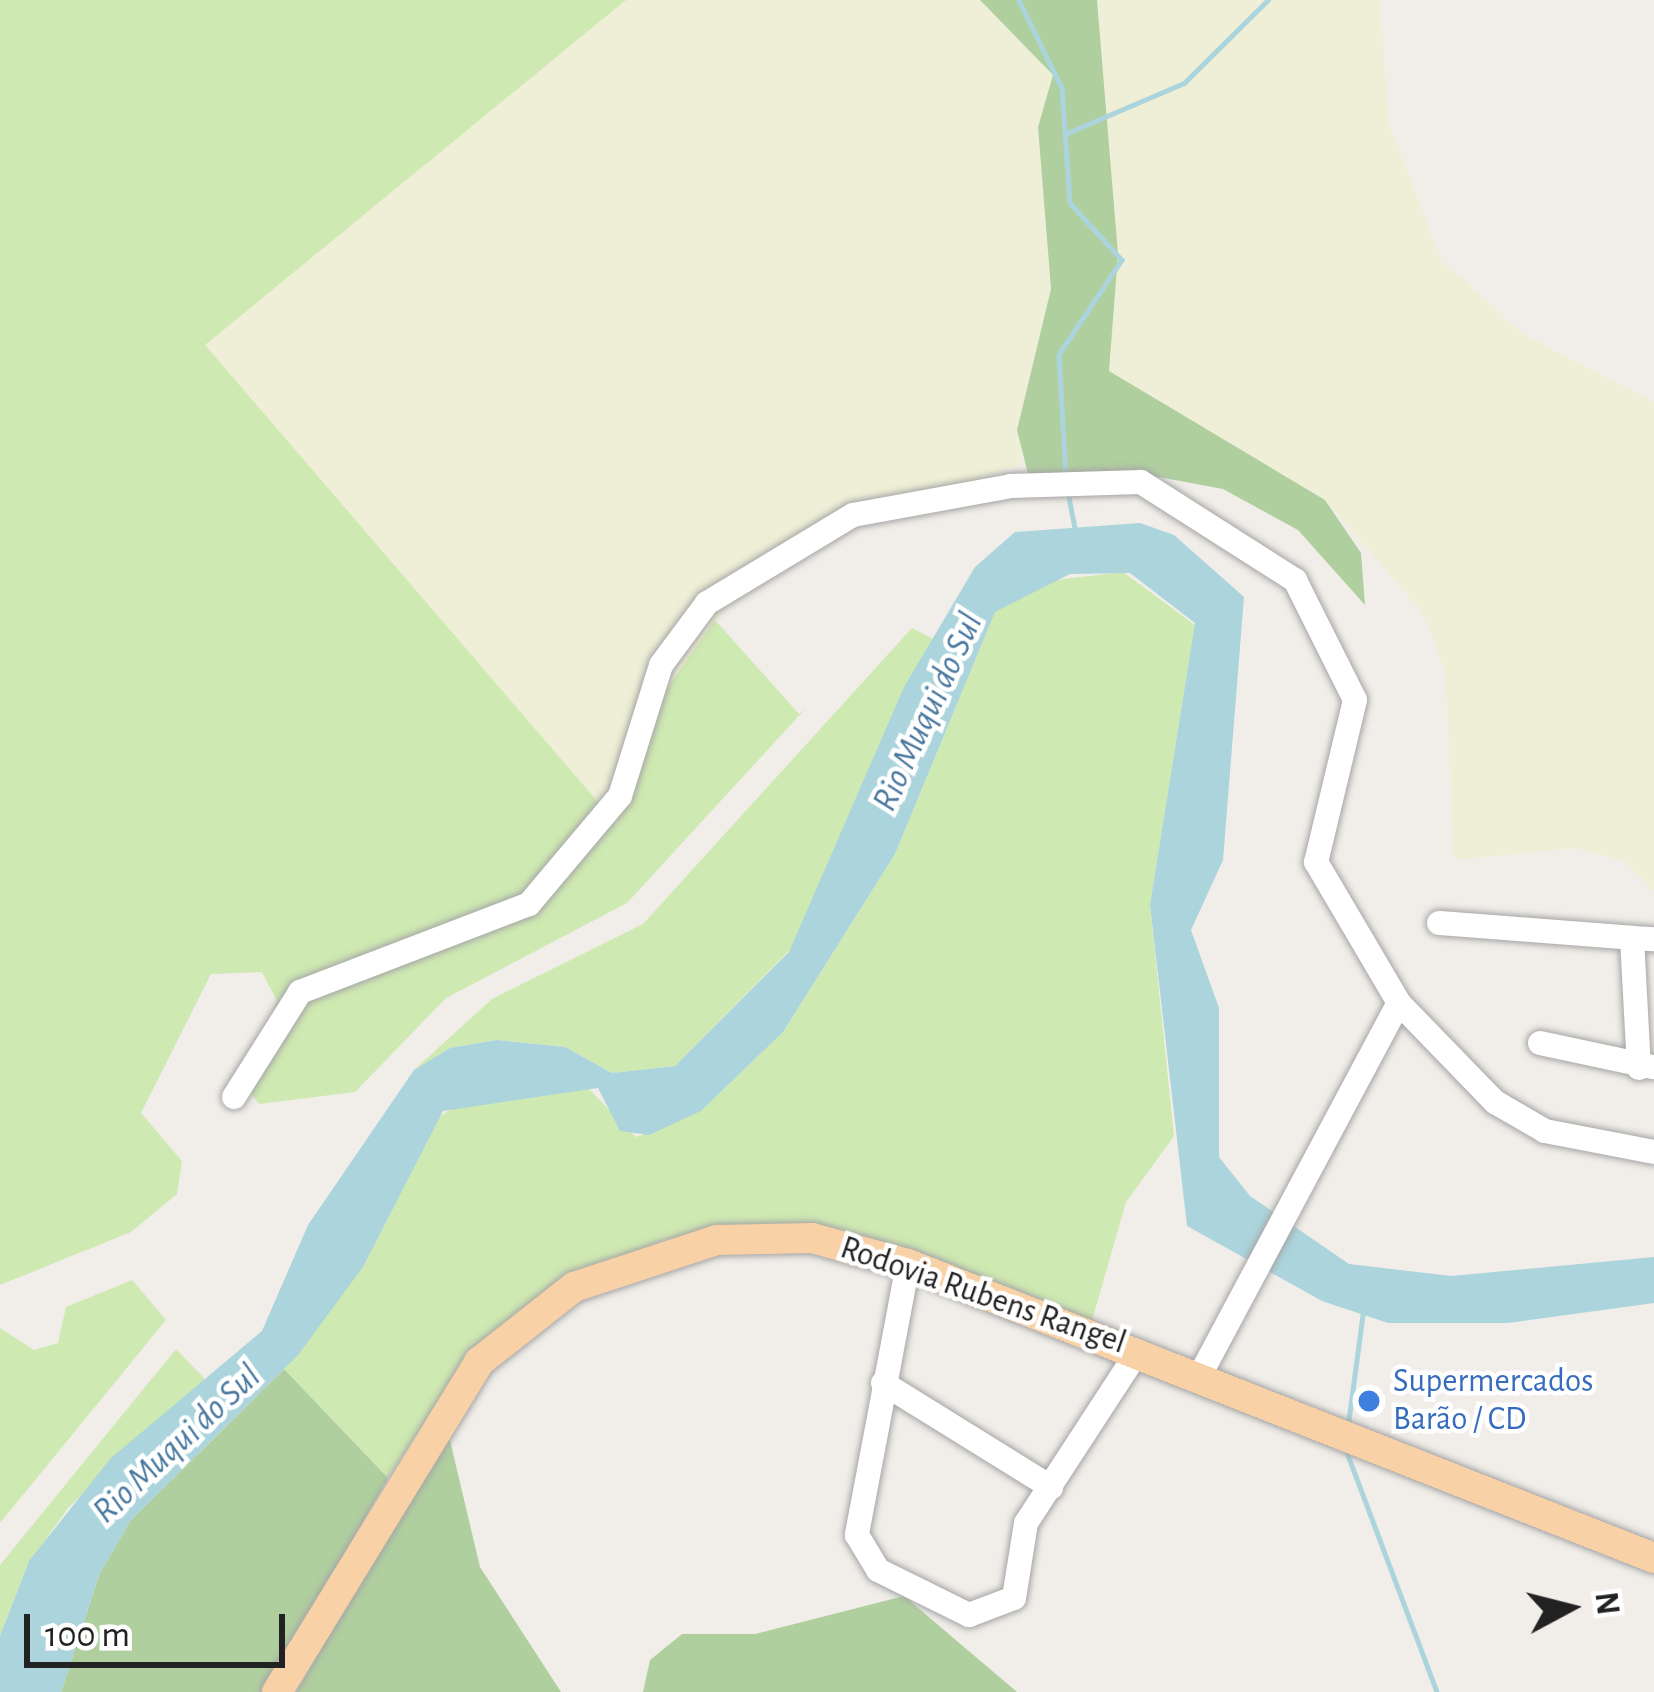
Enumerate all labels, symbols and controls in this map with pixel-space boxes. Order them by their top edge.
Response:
water label: Rio Muqui do Sul [863,606,993,818]
street label: Rodovia Rubens Rangel [835,1229,1131,1363]
water label: Rio Muqui do Sul [84,1355,270,1533]
place label: Supermercados Barão / CD [1393,1362,1593,1440]
marker: Supermercados Barão / CD [1356,1388,1382,1414]
north arrow [1510,1548,1630,1668]
scale bar [30,1590,291,1664]
text: N [1588,1590,1624,1617]
text: 100 m [45,1617,130,1653]

